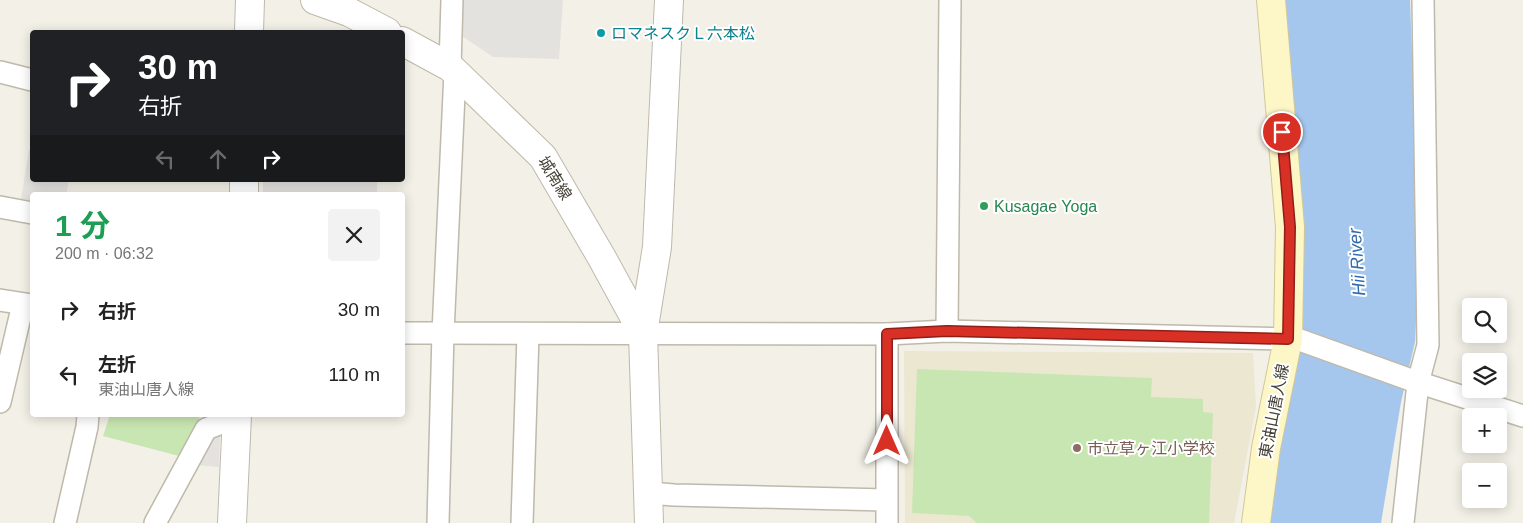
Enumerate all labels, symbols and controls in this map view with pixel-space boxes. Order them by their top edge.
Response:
place label: ロマネスクＬ六本松 [611,25,755,42]
marker: ロマネスクＬ六本松 [595,27,607,39]
text: 30 m [138,47,218,86]
icon: right [55,50,120,115]
text: 右折 [138,94,182,119]
pin [1261,111,1303,153]
icon: arrive [1268,118,1296,146]
icon: left [151,145,179,173]
icon: ahead [204,145,232,173]
icon: right [257,145,285,173]
street label: 城南線 [535,153,575,203]
place label: Kusagae Yoga [994,198,1097,215]
marker: Kusagae Yoga [978,200,990,212]
text: 1 分 [55,209,110,242]
button: close [328,209,380,261]
water label: Hii River [1345,226,1369,297]
text: 200 m · 06:32 [55,245,154,262]
icon: right [55,296,83,324]
map controls [1462,298,1507,508]
button: search [1462,298,1507,343]
text: 30 m [338,299,380,320]
text: 右折 [98,301,136,322]
button: layers [1462,353,1507,398]
text: 左折 [98,354,136,375]
icon: left [55,361,83,389]
street label: 東油山唐人線 [1256,362,1292,460]
text: 110 m [329,364,380,385]
text: 東油山唐人線 [98,381,194,398]
button: + [1462,408,1507,453]
position arrow [860,414,912,466]
place label: 市立草ヶ江小学校 [1087,440,1215,457]
marker: 市立草ヶ江小学校 [1071,442,1083,454]
button: − [1462,463,1507,508]

